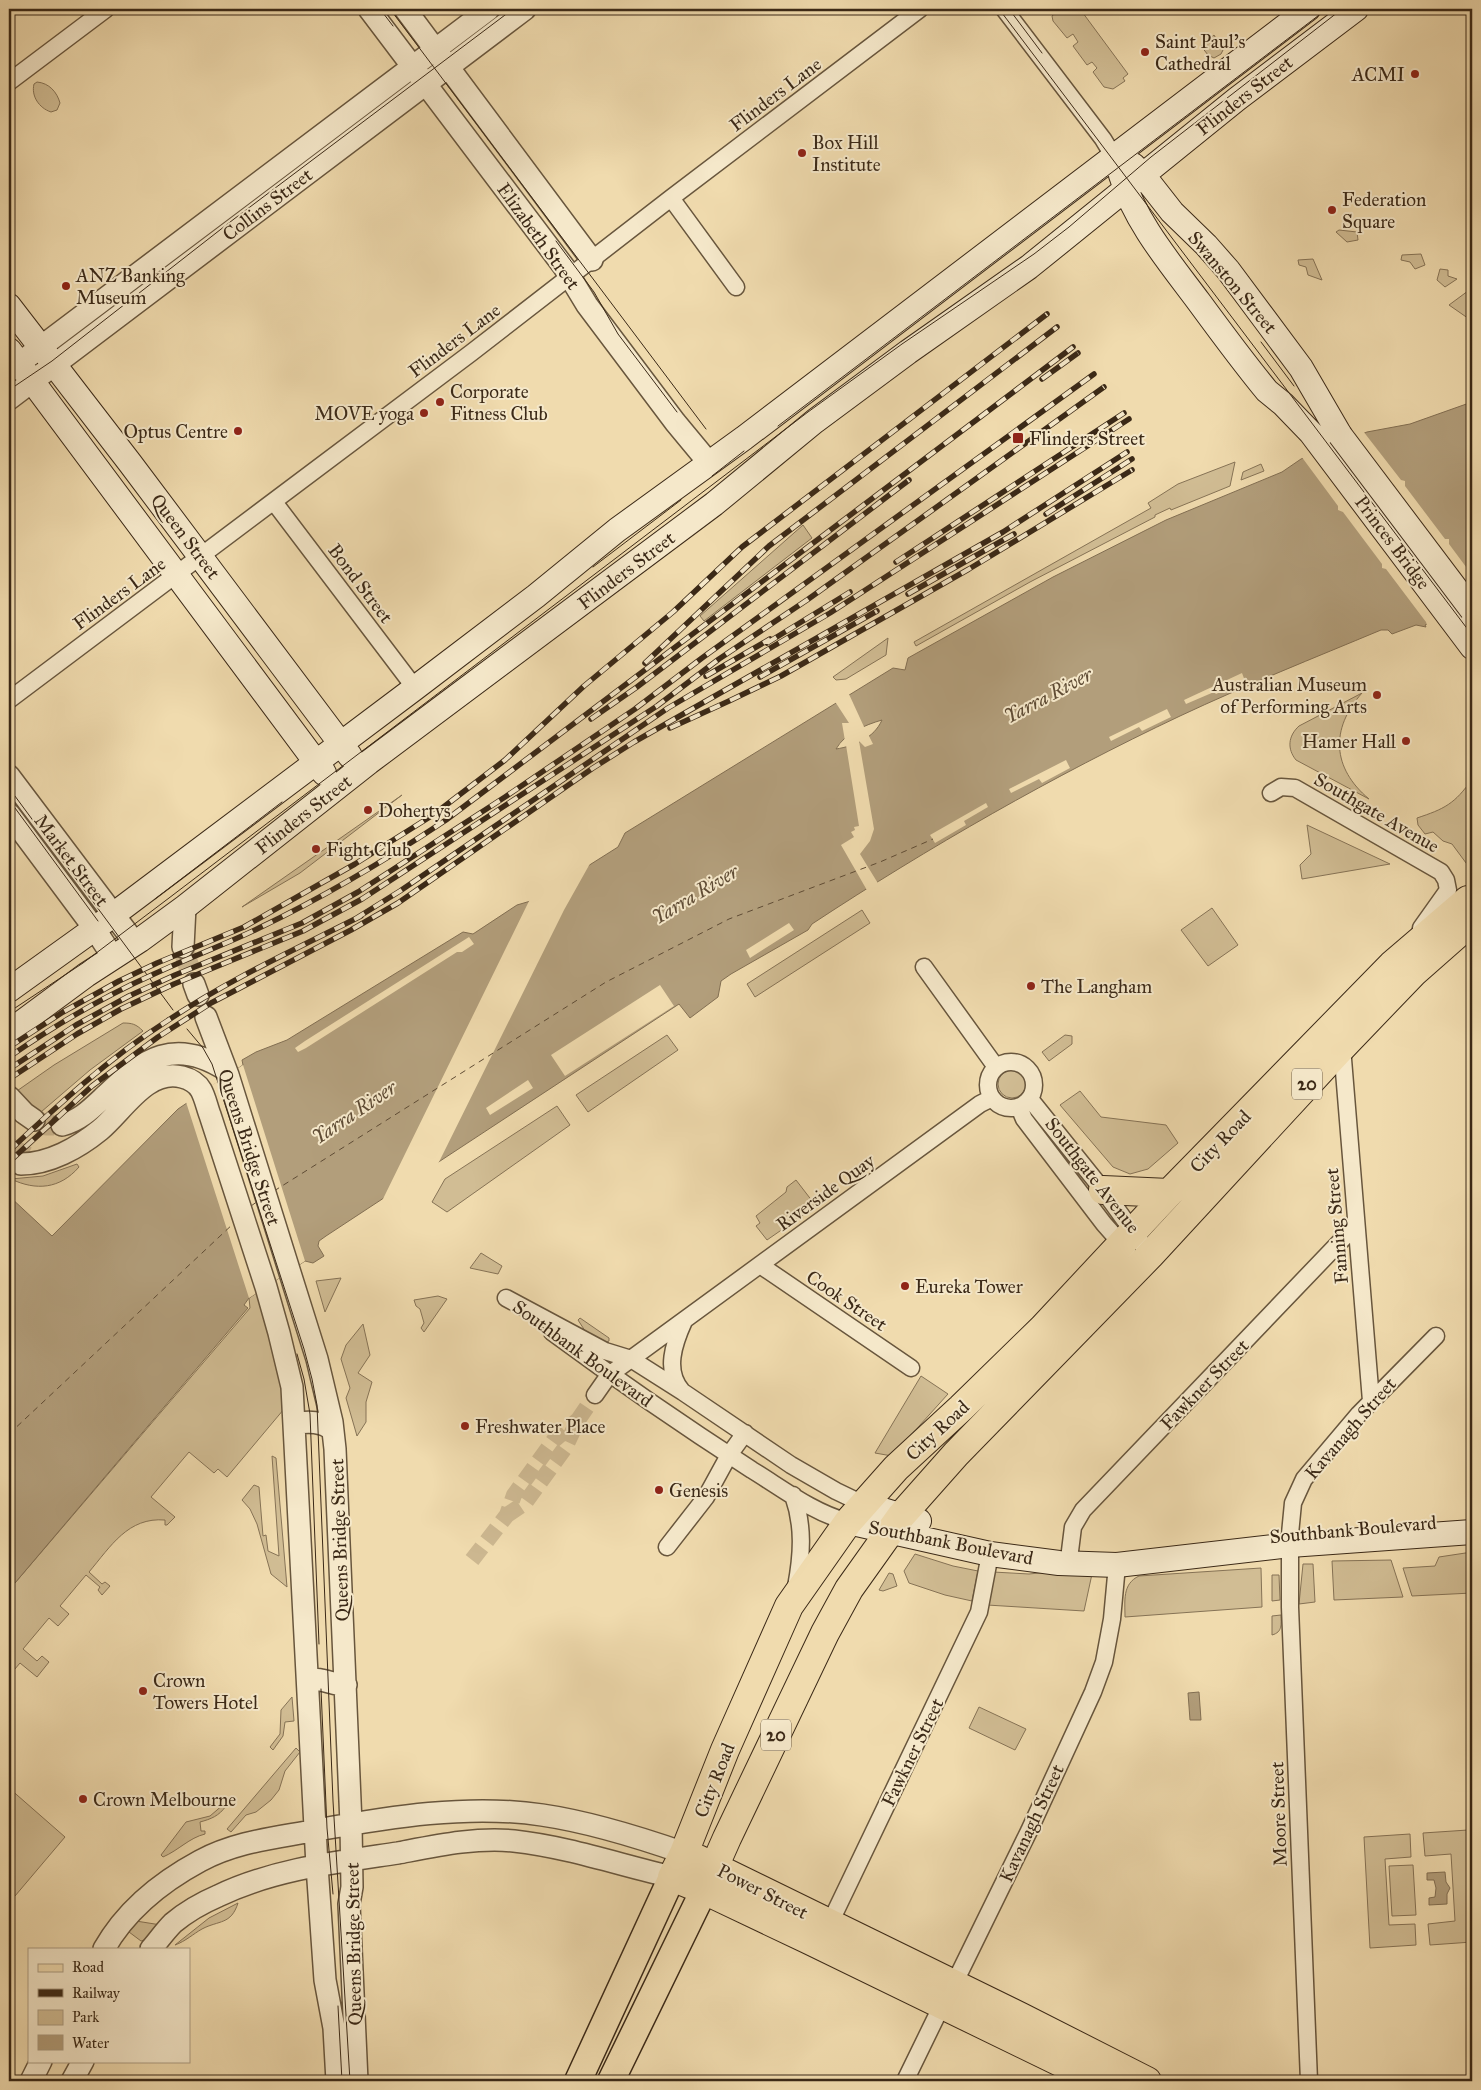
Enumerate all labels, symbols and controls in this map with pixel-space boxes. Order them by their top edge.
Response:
place label: Saint Paul's Cathedral [1155,30,1246,75]
marker: Saint Paul's Cathedral [1139,46,1151,58]
street label: Flinders Street [1192,50,1297,140]
street label: Flinders Lane [725,52,826,136]
place label: ACMI [1351,63,1405,86]
marker: ACMI [1409,68,1421,80]
place label: Box Hill Institute [812,131,881,176]
marker: Box Hill Institute [796,147,808,159]
street label: Collins Street [218,163,317,246]
street label: Elizabeth Street [492,178,585,294]
place label: Federation Square [1342,188,1426,234]
marker: Federation Square [1326,204,1338,216]
street label: Swanston Street [1183,226,1282,338]
place label: ANZ Banking Museum [75,264,185,309]
marker: ANZ Banking Museum [60,280,72,292]
street label: Flinders Lane [404,298,505,382]
place label: Corporate Fitness Club [450,380,548,425]
marker: Corporate Fitness Club [434,396,446,408]
place label: MOVE yoga [314,402,415,426]
marker: MOVE yoga [418,407,430,419]
place label: Optus Centre [123,420,228,443]
marker: Optus Centre [232,425,244,437]
place label: Flinders Street [1029,427,1145,450]
marker: Flinders Street [1011,431,1025,445]
street label: Queen Street [146,489,225,584]
street label: Princes Bridge [1349,491,1435,594]
street label: Flinders Street [573,526,680,614]
street label: Bond Street [323,539,398,628]
street label: Flinders Lane [68,552,170,635]
water label: Yarra River [1000,661,1098,728]
place label: Australian Museum of Performing Arts [1211,673,1367,719]
marker: Australian Museum of Performing Arts [1371,689,1383,701]
place label: Hamer Hall [1302,730,1397,753]
marker: Hamer Hall [1400,735,1412,747]
street label: Southgate Avenue [1310,767,1444,858]
street label: Flinders Street [251,769,356,859]
place label: Dohertys [378,799,451,822]
marker: Dohertys [362,804,374,816]
street label: Market Street [30,810,114,911]
place label: Fight Club [326,838,411,862]
marker: Fight Club [310,843,322,855]
water label: Yarra River [647,858,744,929]
place label: The Langham [1041,975,1152,999]
marker: The Langham [1025,980,1037,992]
street label: Queens Bridge Street [212,1066,286,1229]
road number: 20 [1292,1068,1322,1100]
water label: Yarra River [307,1074,402,1149]
street label: City Road [1185,1105,1256,1177]
street label: Southgate Avenue [1039,1113,1145,1239]
street label: Riverside Quay [772,1148,880,1236]
street label: Fanning Street [1320,1167,1354,1285]
street label: Cook Street [802,1265,892,1336]
place label: Eureka Tower [915,1275,1024,1298]
marker: Eureka Tower [899,1280,911,1292]
street label: Southbank Boulevard [508,1295,658,1412]
street label: Fawkner Street [1155,1334,1254,1435]
street label: Kavanagh Street [1300,1372,1402,1485]
street label: City Road [901,1395,974,1465]
place label: Freshwater Place [475,1415,605,1438]
marker: Freshwater Place [459,1420,471,1432]
street label: Queens Bridge Street [325,1458,355,1622]
place label: Genesis [669,1479,728,1502]
marker: Genesis [653,1484,665,1496]
street label: Southbank Boulevard [1269,1511,1438,1548]
street label: Southbank Boulevard [867,1515,1036,1570]
place label: Crown Towers Hotel [153,1669,259,1714]
marker: Crown Towers Hotel [137,1685,149,1697]
street label: Fawkner Street [876,1694,949,1810]
road number: 20 [761,1720,791,1750]
street label: City Road [689,1739,740,1821]
street label: Kavanagh Street [994,1760,1070,1886]
street label: Moore Street [1265,1761,1292,1867]
place label: Crown Melbourne [93,1788,236,1811]
marker: Crown Melbourne [77,1793,89,1805]
street label: Power Street [714,1859,812,1924]
street label: Queens Bridge Street [341,1862,367,2026]
legend [28,1948,190,2062]
text: Road [72,1958,104,1976]
text: Railway [72,1984,121,2002]
text: Park [72,2008,99,2026]
text: Water [72,2034,109,2052]

